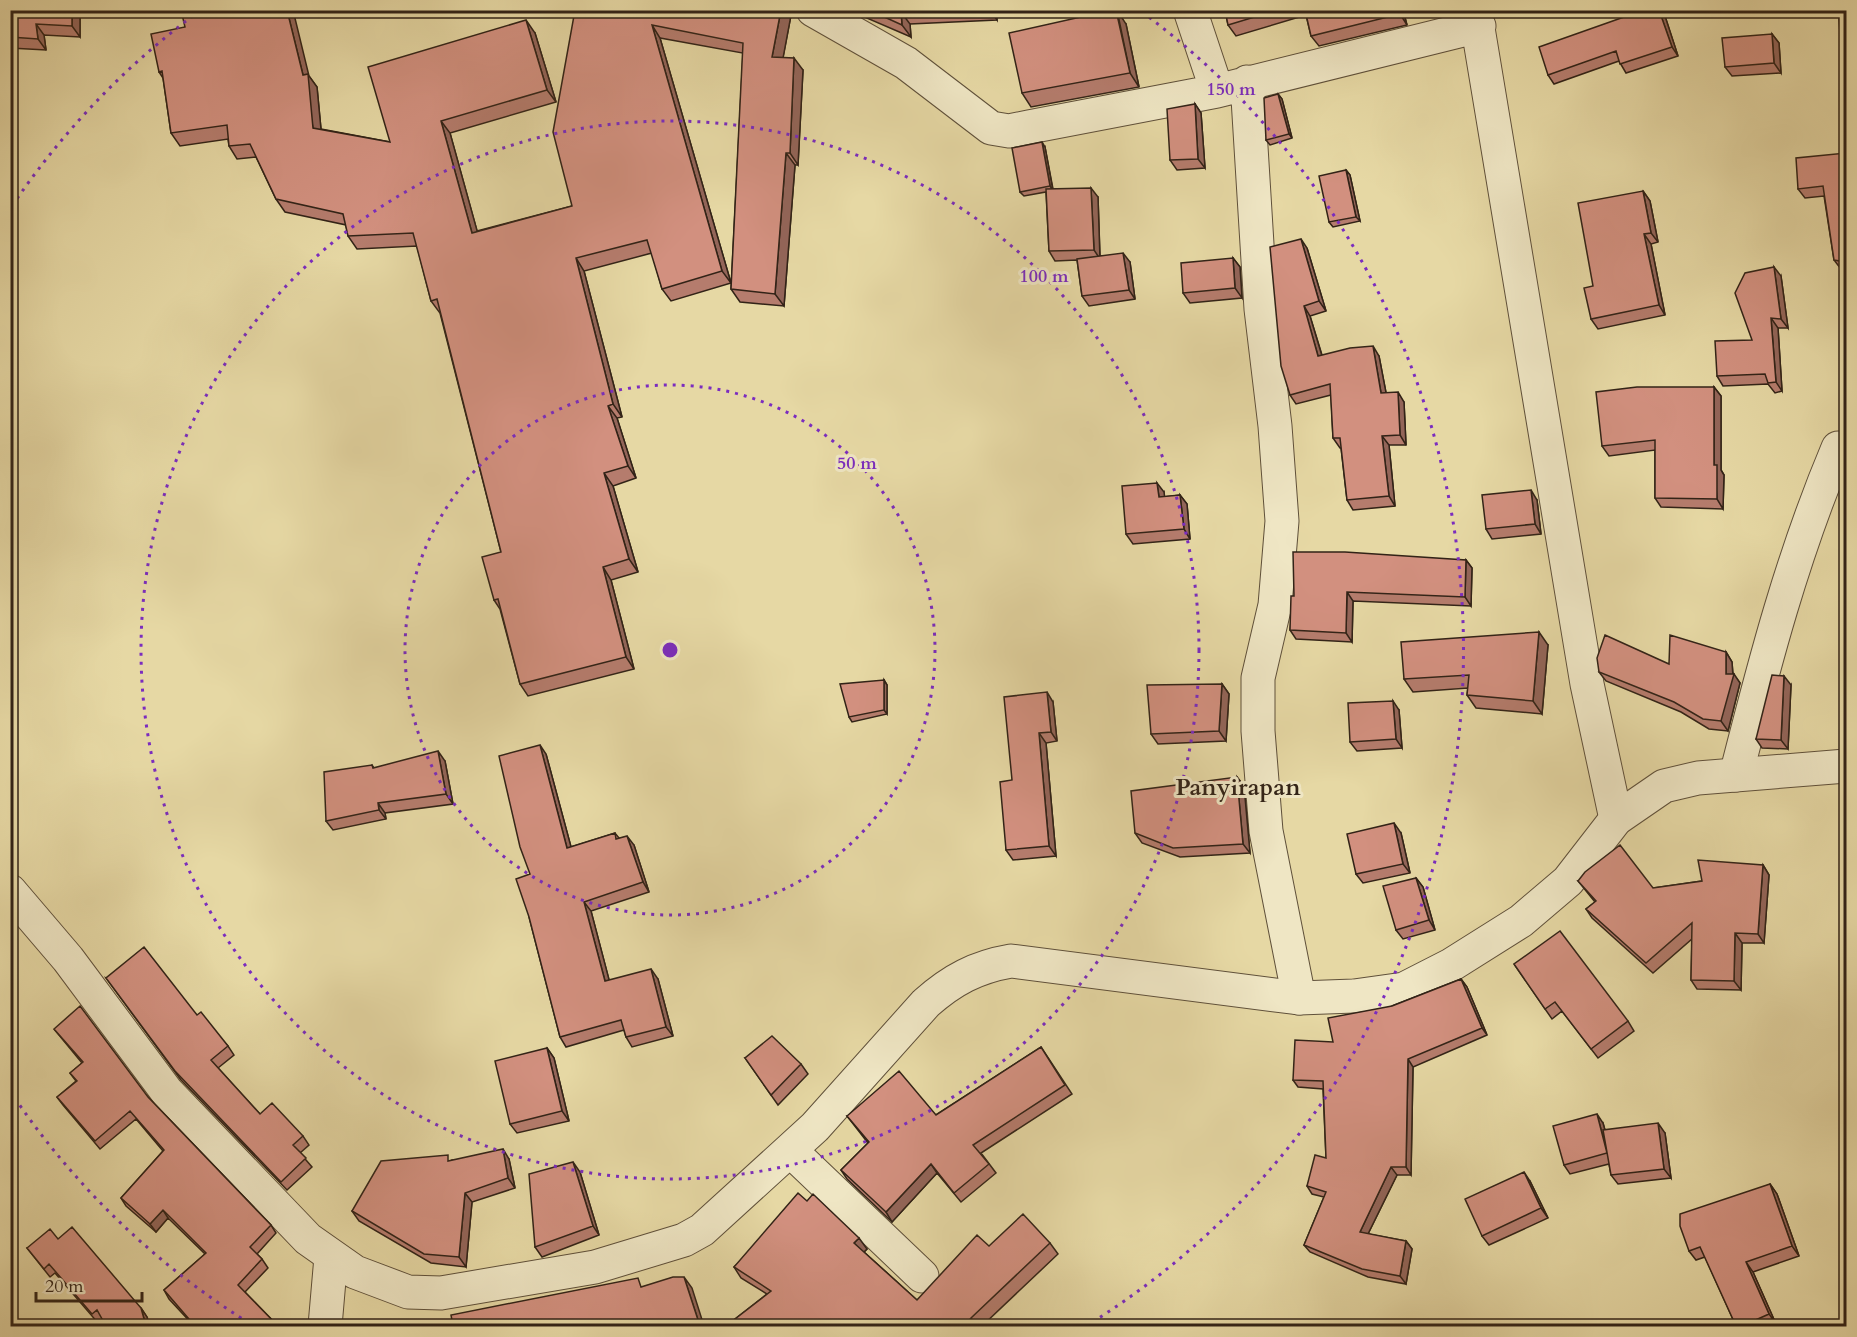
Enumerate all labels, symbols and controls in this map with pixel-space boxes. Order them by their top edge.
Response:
text: 150 m [1206,77,1256,102]
text: 100 m [1019,264,1069,289]
text: 50 m [837,451,877,476]
centre of rings [660,640,680,660]
district label: Panyirapan [1175,771,1301,804]
scale bar [36,1265,142,1303]
text: 20 m [45,1274,84,1299]

